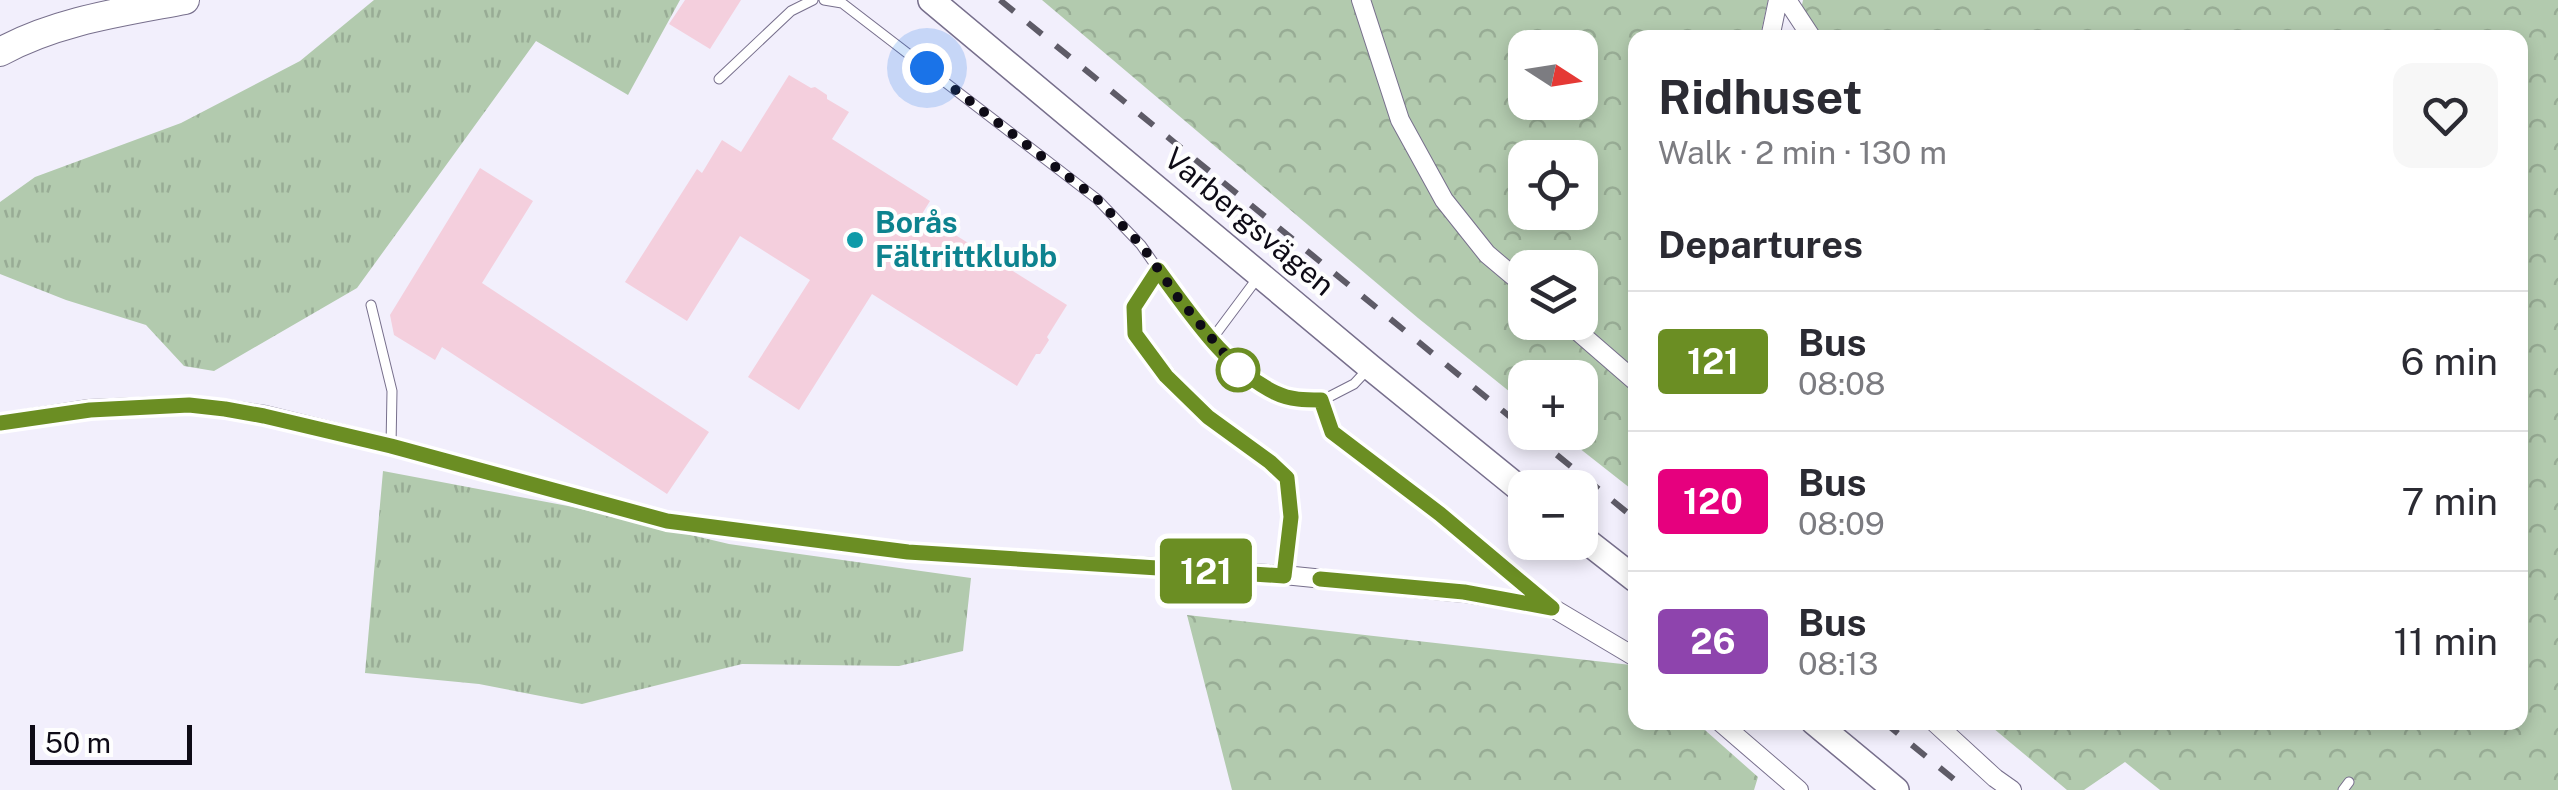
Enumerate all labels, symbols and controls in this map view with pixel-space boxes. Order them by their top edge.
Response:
north arrow [1508,30,1598,120]
map controls [1508,30,1598,560]
your location [902,43,952,93]
button: heart [2393,63,2498,168]
text: Ridhuset [1658,68,1863,125]
text: Walk · 2 min · 130 m [1658,134,1947,171]
street label: Varbergsvägen [1157,140,1342,303]
button: locate [1508,140,1598,230]
place label: Borås Fältrittklubb [875,204,1057,274]
text: Departures [1658,222,1863,267]
marker: Borås Fältrittklubb [844,229,866,251]
button: layers [1508,250,1598,340]
text: Bus [1798,320,1867,365]
text: 6 min [2401,339,2498,384]
text: 121 [1687,341,1739,382]
unlabelled marker [1217,349,1259,391]
button: + [1508,360,1598,450]
text: 08:08 [1798,365,1885,402]
text: Bus [1798,460,1867,505]
button: − [1508,470,1598,560]
text: 7 min [2401,479,2498,524]
text: 120 [1683,481,1743,522]
text: 08:09 [1798,505,1885,542]
line badge: 121 [1148,538,1264,604]
text: 121 [1180,551,1232,592]
text: Bus [1798,600,1867,645]
text: 11 min [2393,619,2498,664]
text: 26 [1690,621,1736,662]
text: 08:13 [1798,645,1879,682]
scale bar [30,720,192,764]
text: 50 m [45,726,111,759]

